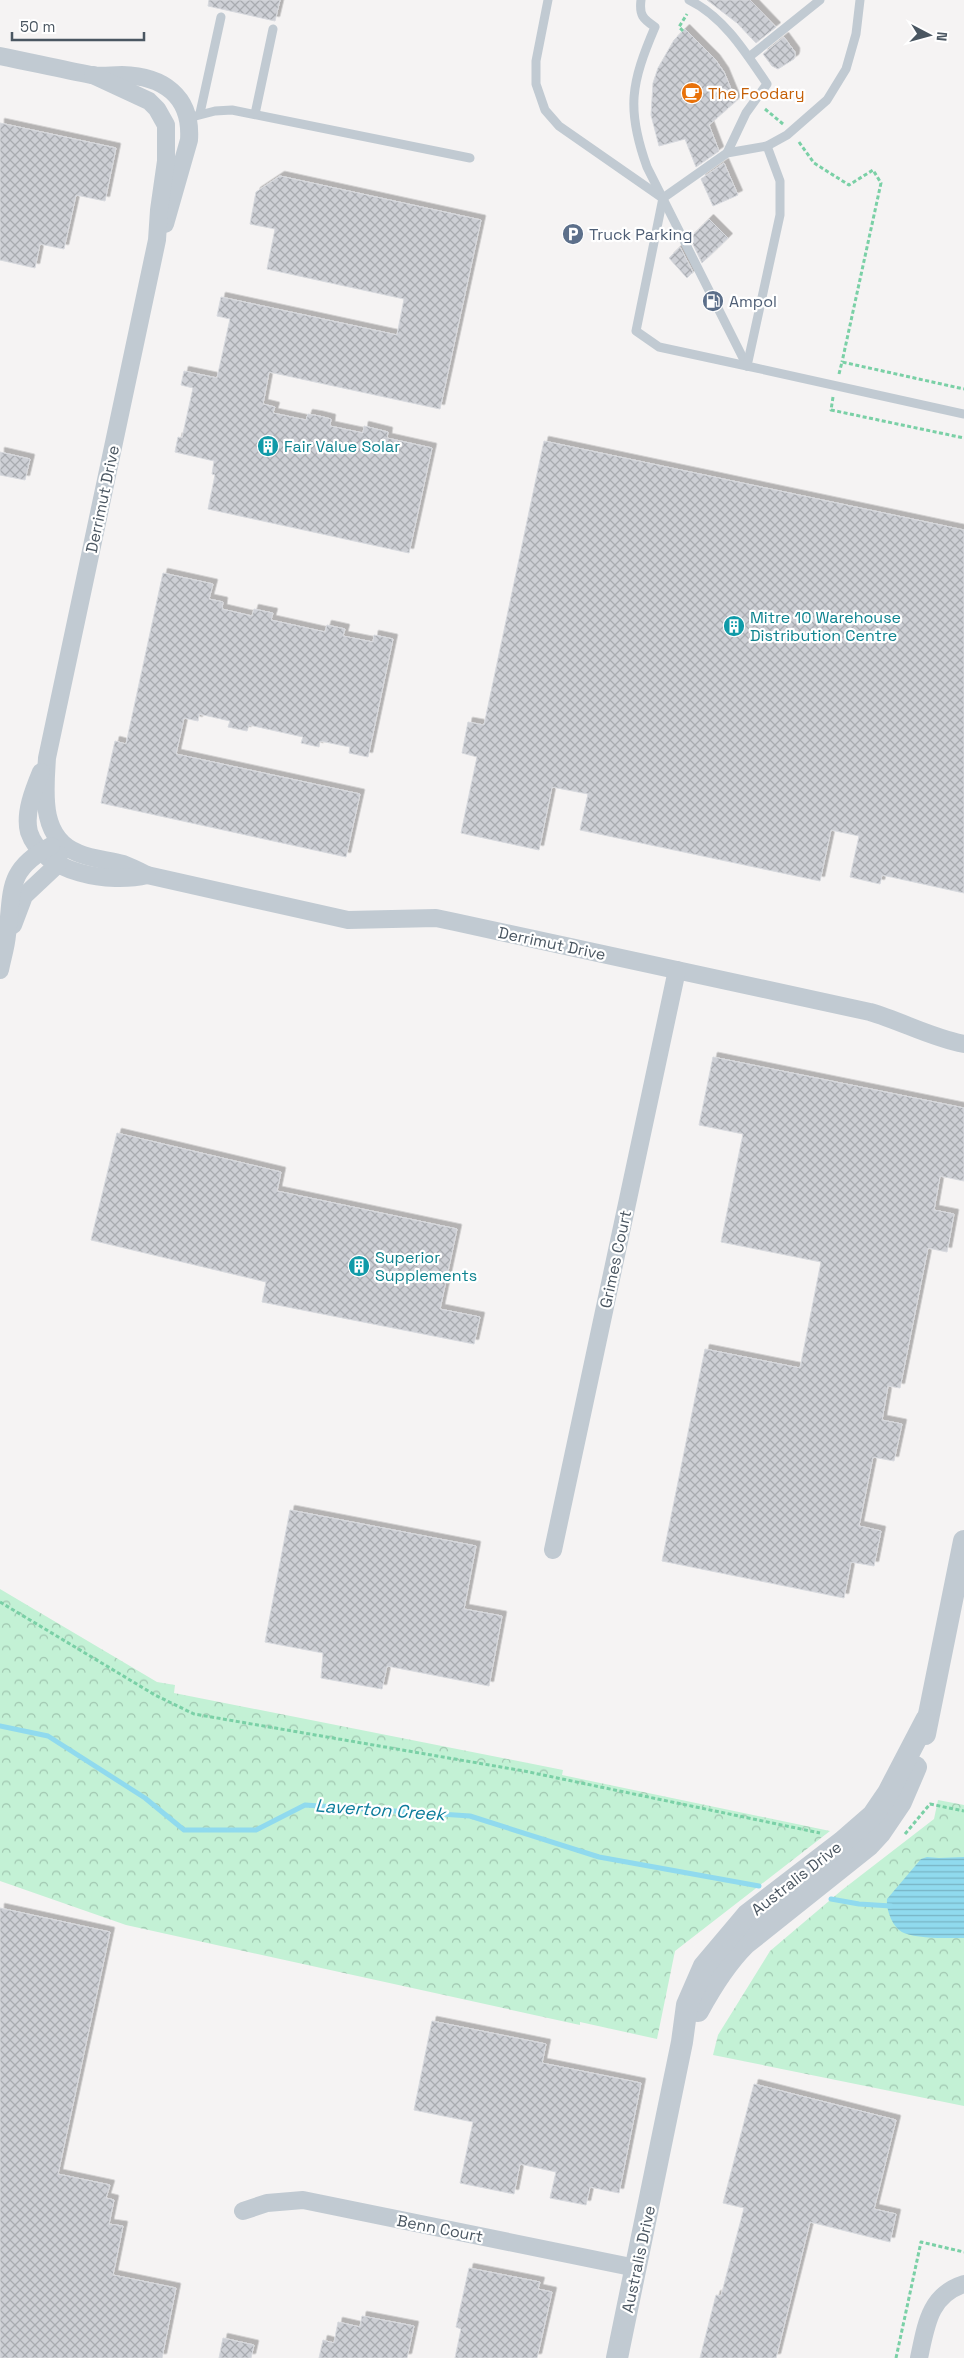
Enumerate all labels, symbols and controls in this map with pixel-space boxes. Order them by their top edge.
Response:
scale bar [12,10,145,42]
north arrow [904,10,954,60]
text: 50 m [20,17,55,36]
text: N [932,31,951,42]
cafe icon: The Foodary [680,81,704,105]
place label: The Foodary [708,83,804,104]
parking icon: Truck Parking [561,222,585,246]
place label: Truck Parking [589,224,693,245]
fuel station icon: Ampol [701,289,725,313]
place label: Ampol [729,291,777,312]
building icon: Fair Value Solar [256,434,280,458]
place label: Fair Value Solar [284,436,400,457]
street label: Derrimut Drive [81,443,124,555]
place label: Mitre 10 Warehouse Distribution Centre [750,607,901,646]
building icon: Mitre 10 Warehouse Distribution Centre [722,614,746,638]
street label: Derrimut Drive [496,922,608,965]
street label: Grimes Court [595,1208,636,1310]
place label: Superior Supplements [375,1247,477,1286]
building icon: Superior Supplements [347,1254,371,1278]
water label: Laverton Creek [314,1793,448,1826]
street label: Australis Drive [747,1837,846,1920]
street label: Australis Drive [617,2204,660,2315]
street label: Benn Court [395,2210,485,2247]

